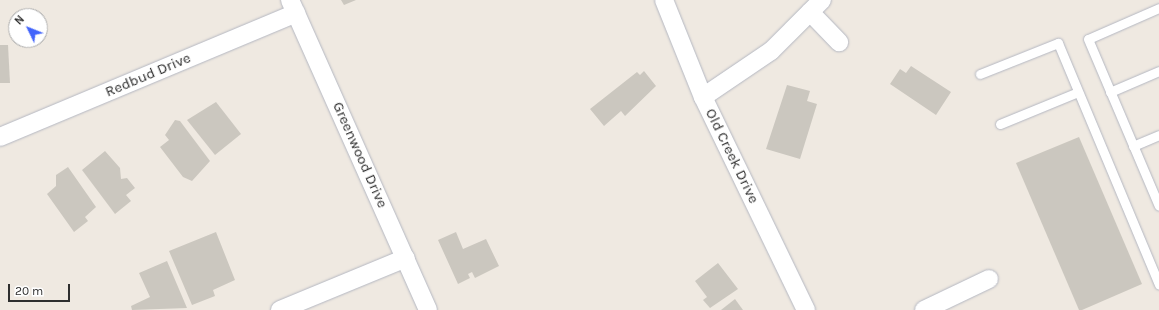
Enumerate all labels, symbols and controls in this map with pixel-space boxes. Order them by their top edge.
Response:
north arrow [8,8,48,48]
text: N [12,13,27,27]
street label: Redbud Drive [102,49,194,101]
street label: Greenwood Drive [329,99,391,211]
street label: Old Creek Drive [701,106,763,206]
scale bar [10,276,72,302]
text: 20 m [15,284,43,298]

